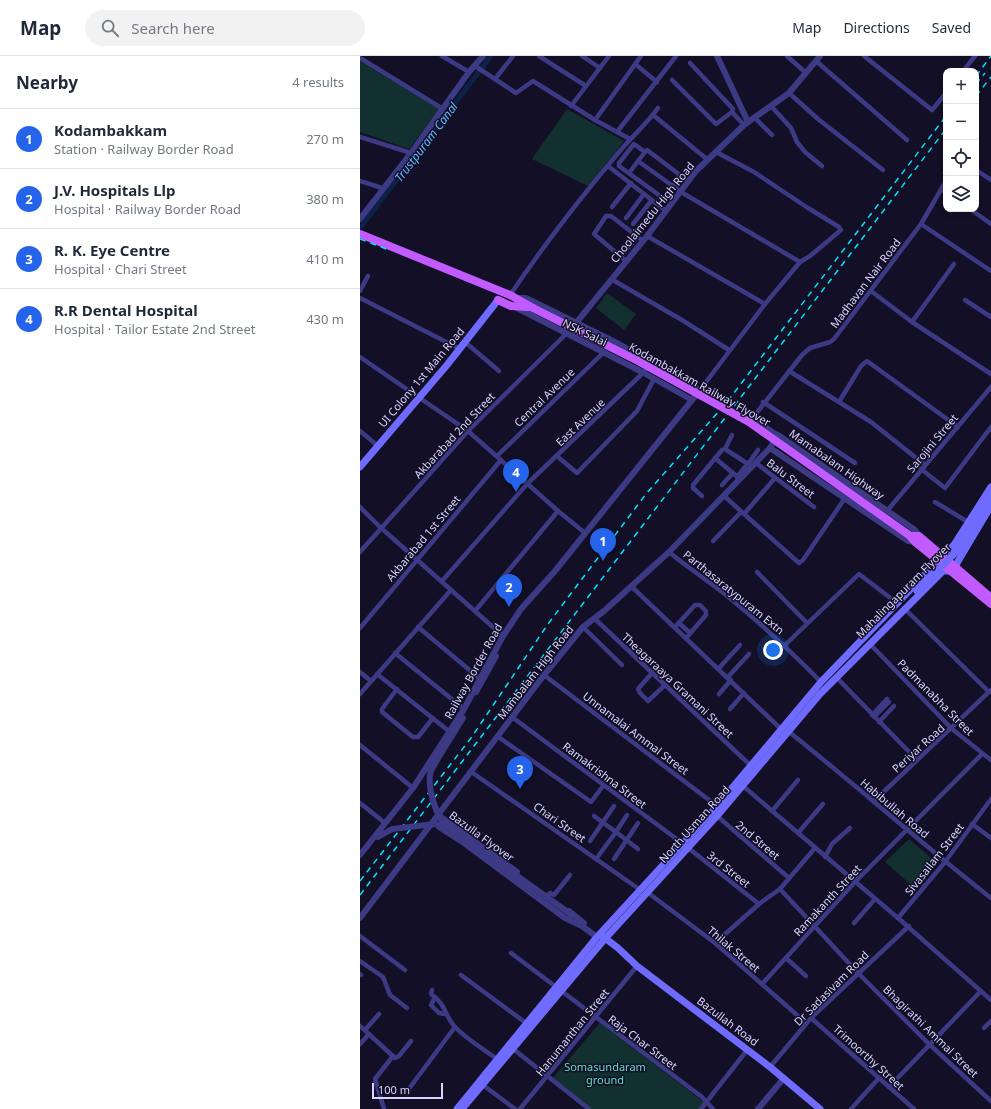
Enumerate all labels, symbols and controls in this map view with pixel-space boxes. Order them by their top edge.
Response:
search box [85,10,365,46]
text: Map [20,15,61,41]
icon: search [99,17,121,39]
text: Search here [131,18,215,38]
text: Map [792,18,821,37]
text: Directions [843,18,910,37]
text: Saved [932,18,971,37]
map controls [943,68,979,212]
button: + [943,68,979,104]
text: Nearby [16,71,78,94]
text: 4 results [292,73,344,91]
water label: Trustpuram Canal [390,98,462,185]
button: − [943,104,979,140]
text: Kodambakkam [54,120,167,140]
text: 1 [25,130,33,148]
text: 270 m [306,130,344,148]
text: Station · Railway Border Road [54,140,234,158]
button: locate [943,140,979,176]
street label: Choolaimedu High Road [607,158,697,266]
button: layers [943,176,979,212]
text: J.V. Hospitals Llp [54,180,175,200]
text: 2 [25,190,33,208]
text: 380 m [306,190,344,208]
text: Hospital · Railway Border Road [54,200,241,218]
street label: Madhavan Nair Road [826,235,904,331]
text: R. K. Eye Centre [54,240,170,260]
text: 3 [25,250,33,268]
text: 410 m [306,250,344,268]
text: Hospital · Chari Street [54,260,187,278]
text: R.R Dental Hospital [54,300,198,320]
text: 4 [25,310,33,328]
text: 430 m [306,310,344,328]
street label: NSK Salai [560,315,610,349]
text: Hospital · Tailor Estate 2nd Street [54,320,255,338]
street label: UI Colony 1st Main Road [375,324,467,430]
street label: Kodambakkam Railway Flyover [627,339,774,429]
street label: Central Avenue [510,364,578,430]
street label: Akbarabad 2nd Street [410,389,498,481]
street label: East Avenue [552,395,608,449]
street label: Sarojini Street [903,411,961,475]
street label: Mamabalam Highway [787,426,888,503]
street label: Balu Street [764,455,818,501]
pin: 4 [503,459,529,492]
street label: Akbarabad 1st Street [383,492,463,584]
pin: 1 [590,528,616,561]
street label: Mahalingapuram Flyover [852,539,954,641]
street label: Parthasaratypuram Extn [680,547,788,637]
pin: 2 [496,574,522,607]
street label: Railway Border Road [441,621,505,721]
street label: Mambalam High Road [494,622,576,722]
street label: Theagaraaya Gramani Street [619,629,737,741]
your location [763,640,783,660]
street label: Padmanabha Street [895,656,977,738]
street label: Unnamalai Ammal Street [580,688,692,778]
street label: Periyar Road [889,720,947,776]
street label: Ramakrishna Street [560,739,650,811]
pin: 3 [507,756,533,789]
street label: Habibullah Road [857,775,933,841]
street label: North Usman Road [655,782,733,866]
street label: Chari Street [531,798,589,846]
street label: Bazulla Flyover [446,807,518,865]
street label: 2nd Street [733,817,783,863]
street label: Sivasailam Street [901,820,967,898]
street label: 3rd Street [704,847,754,891]
street label: Ramakanth Street [790,861,864,939]
street label: Thilak Street [705,923,763,975]
street label: Dr Sadasivam Road [790,947,872,1029]
street label: Bhagirathi Ammal Street [880,982,982,1080]
street label: Hanumanthan Street [532,985,612,1079]
street label: Bazullah Road [694,993,762,1049]
street label: Raja Char Street [605,1011,681,1073]
street label: Trimoorthy Street [830,1021,908,1093]
park label: Somasundaram ground [564,1059,646,1087]
scale bar [372,1081,443,1100]
text: 100 m [378,1082,410,1097]

